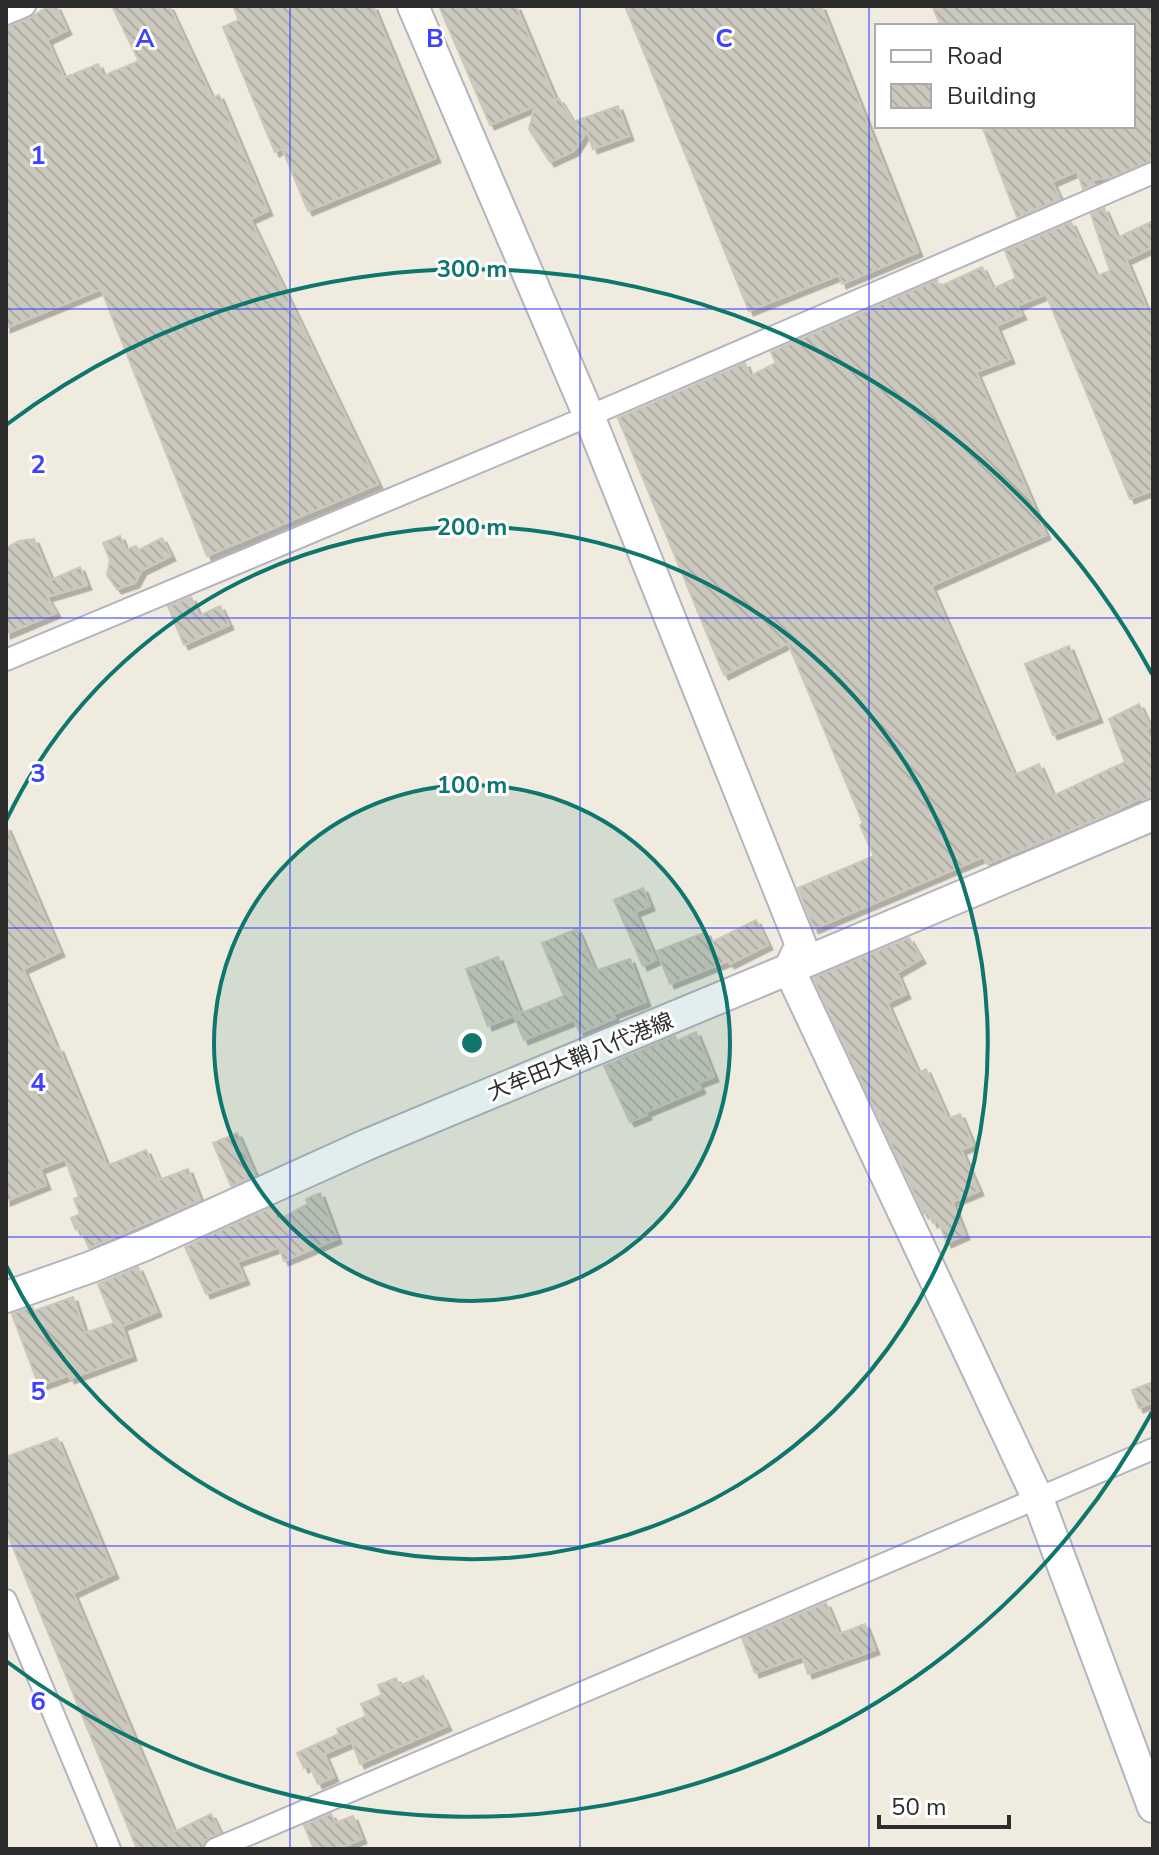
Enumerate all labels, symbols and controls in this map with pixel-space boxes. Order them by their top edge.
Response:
text: A [135,21,155,56]
text: B [426,21,444,56]
text: C [715,21,733,56]
legend [875,24,1135,128]
text: Road [947,40,1003,72]
text: Building [947,80,1037,112]
text: 1 [30,138,46,173]
text: 300 m [437,253,507,285]
text: 2 [30,447,46,482]
text: 200 m [437,511,507,543]
text: 3 [30,756,46,791]
text: 100 m [437,769,507,801]
street label: 大牟田大鞘八代港線 [483,1006,678,1108]
centre of rings [458,1029,486,1057]
text: 4 [30,1065,46,1100]
text: 5 [30,1374,46,1409]
text: 6 [30,1684,46,1719]
scale bar [879,1779,1009,1829]
text: 50 m [891,1791,947,1823]

